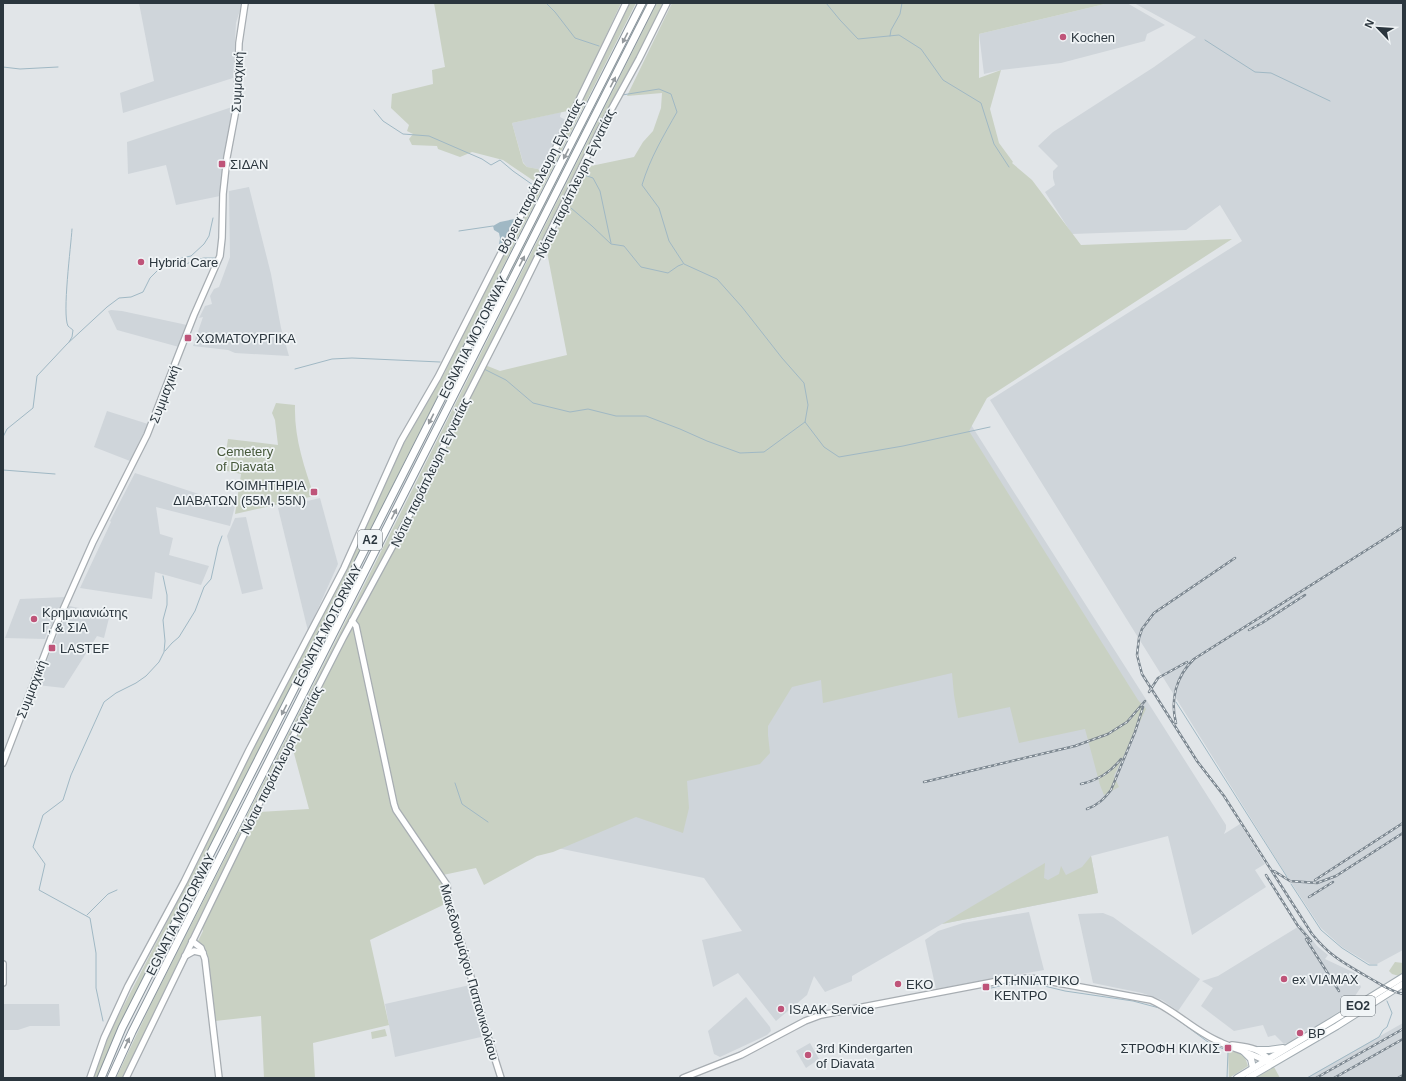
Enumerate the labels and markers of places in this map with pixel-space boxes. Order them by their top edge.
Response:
place label: Kochen [1071,30,1115,45]
marker: Kochen [1058,32,1068,42]
place label: ΣΙΔΑΝ [230,157,268,172]
marker: ΣΙΔΑΝ [217,159,227,169]
place label: Hybrid Care [149,255,218,270]
marker: Hybrid Care [136,257,146,267]
place label: ΧΩΜΑΤΟΥΡΓΙΚΑ [196,331,296,346]
marker: ΧΩΜΑΤΟΥΡΓΙΚΑ [183,333,193,343]
place label: ΚΟΙΜΗΤΗΡΙΑ ΔΙΑΒΑΤΩΝ (55Μ, 55Ν) [173,478,306,508]
marker: ΚΟΙΜΗΤΗΡΙΑ ΔΙΑΒΑΤΩΝ (55Μ, 55Ν) [309,487,319,497]
place label: Κρημνιανιώτης Γ, & ΣΙΑ [42,605,128,635]
marker: Κρημνιανιώτης Γ, & ΣΙΑ [29,614,39,624]
place label: LASTEF [60,641,109,656]
marker: LASTEF [47,643,57,653]
place label: ex VIAMAX [1292,972,1359,987]
place label: ΚΤΗΝΙΑΤΡΙΚΟ ΚΕΝΤΡΟ [994,973,1079,1003]
marker: ex VIAMAX [1279,974,1289,984]
place label: EKO [906,977,933,992]
marker: EKO [893,979,903,989]
marker: ΚΤΗΝΙΑΤΡΙΚΟ ΚΕΝΤΡΟ [981,982,991,992]
place label: ISAAK Service [789,1002,874,1017]
marker: ISAAK Service [776,1004,786,1014]
place label: BP [1308,1026,1325,1041]
marker: BP [1295,1028,1305,1038]
place label: 3rd Kindergarten of Diavata [816,1041,913,1071]
place label: ΣΤΡΟΦΗ ΚΙΛΚΙΣ [1121,1041,1220,1056]
marker: ΣΤΡΟΦΗ ΚΙΛΚΙΣ [1223,1043,1233,1053]
marker: 3rd Kindergarten of Diavata [803,1050,813,1060]

